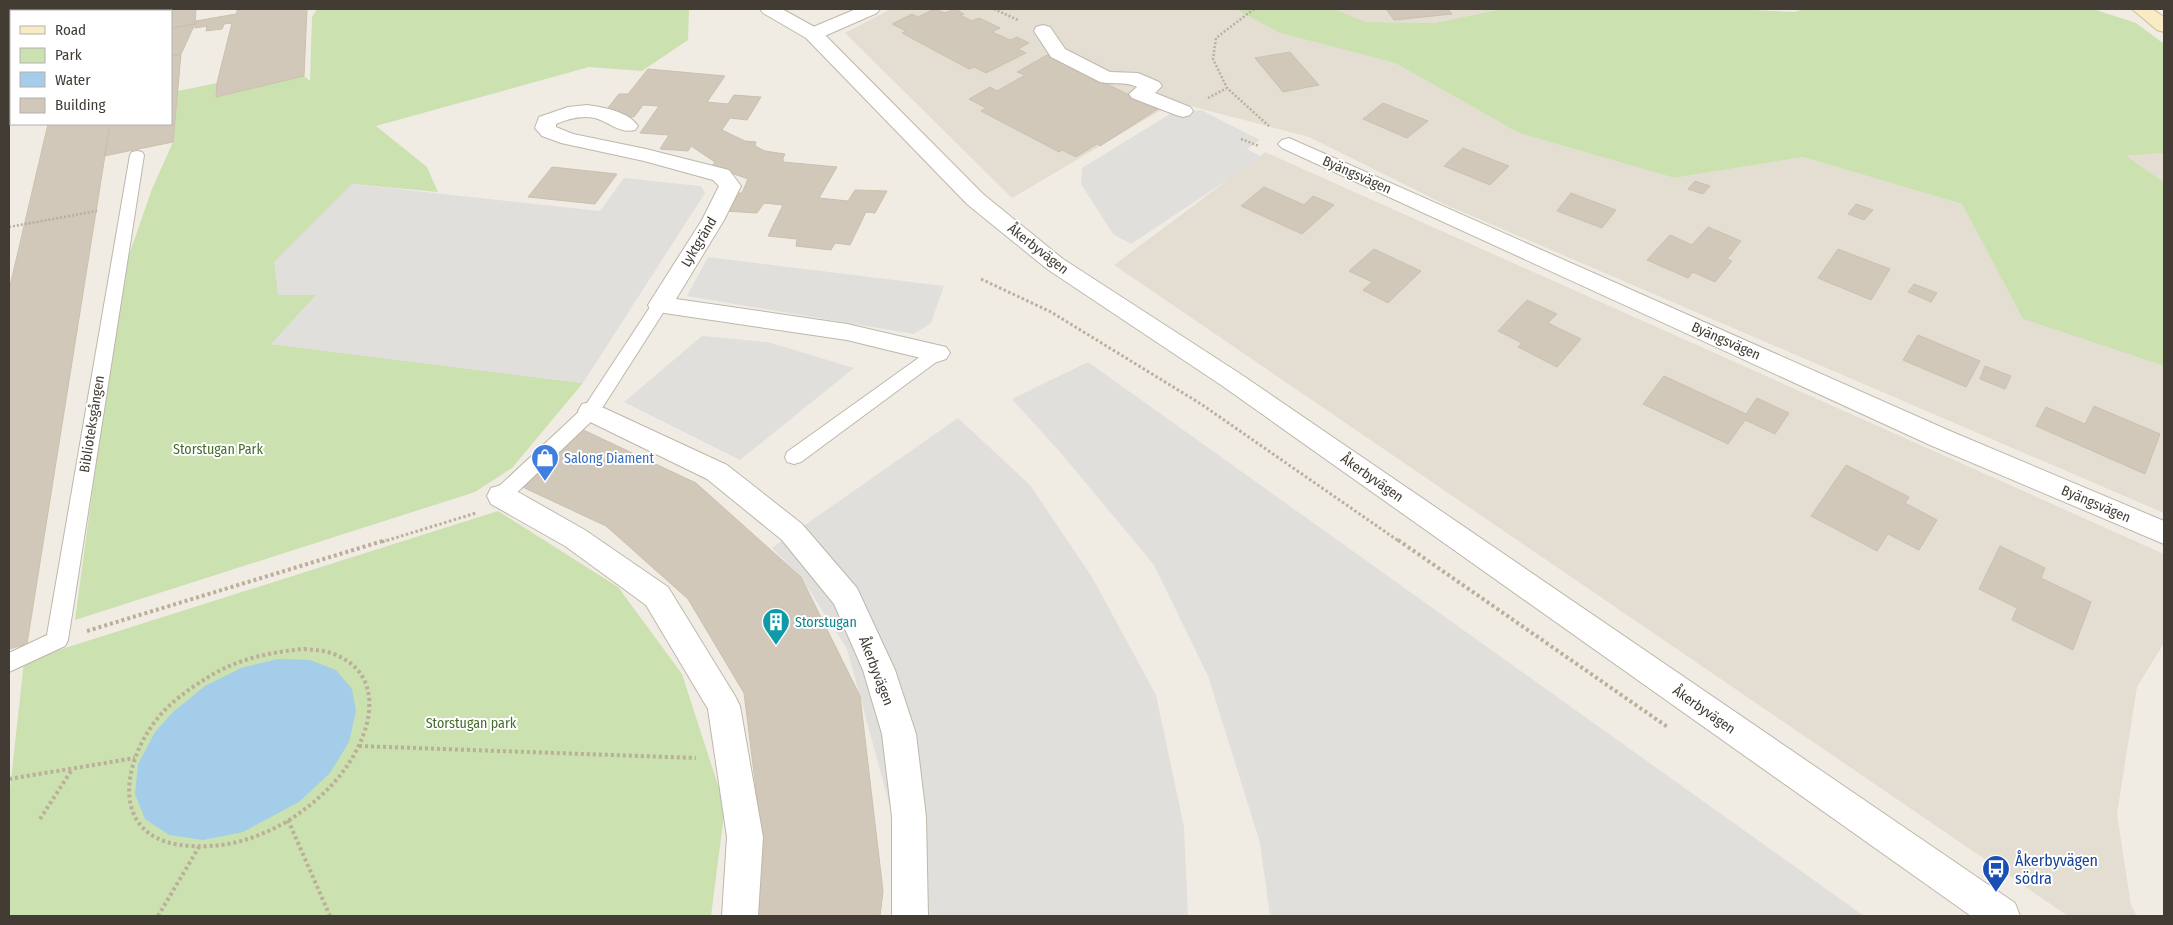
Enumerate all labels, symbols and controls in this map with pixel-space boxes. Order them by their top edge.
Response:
legend [10,10,172,125]
text: Road [55,21,86,39]
text: Park [55,46,82,64]
text: Water [55,71,91,89]
text: Building [55,96,106,114]
street label: Byängsvägen [1320,152,1394,198]
street label: Lyktgränd [677,214,721,270]
street label: Åkerbyvägen [1004,219,1072,278]
street label: Byängsvägen [1689,318,1763,364]
street label: Biblioteksgången [76,374,108,474]
park label: Storstugan Park [173,441,263,458]
shop icon: Salong Diament [530,443,560,482]
street label: Åkerbyvägen [1337,449,1407,506]
place label: Salong Diament [564,450,654,467]
street label: Byängsvägen [2059,482,2133,526]
building icon: Storstugan [761,607,791,646]
place label: Storstugan [795,614,857,631]
street label: Åkerbyvägen [855,634,898,708]
street label: Åkerbyvägen [1669,681,1739,738]
park label: Storstugan park [426,715,517,732]
place label: Åkerbyvägen södra [2015,850,2098,888]
bus stop icon: Åkerbyvägen södra [1981,854,2011,893]

